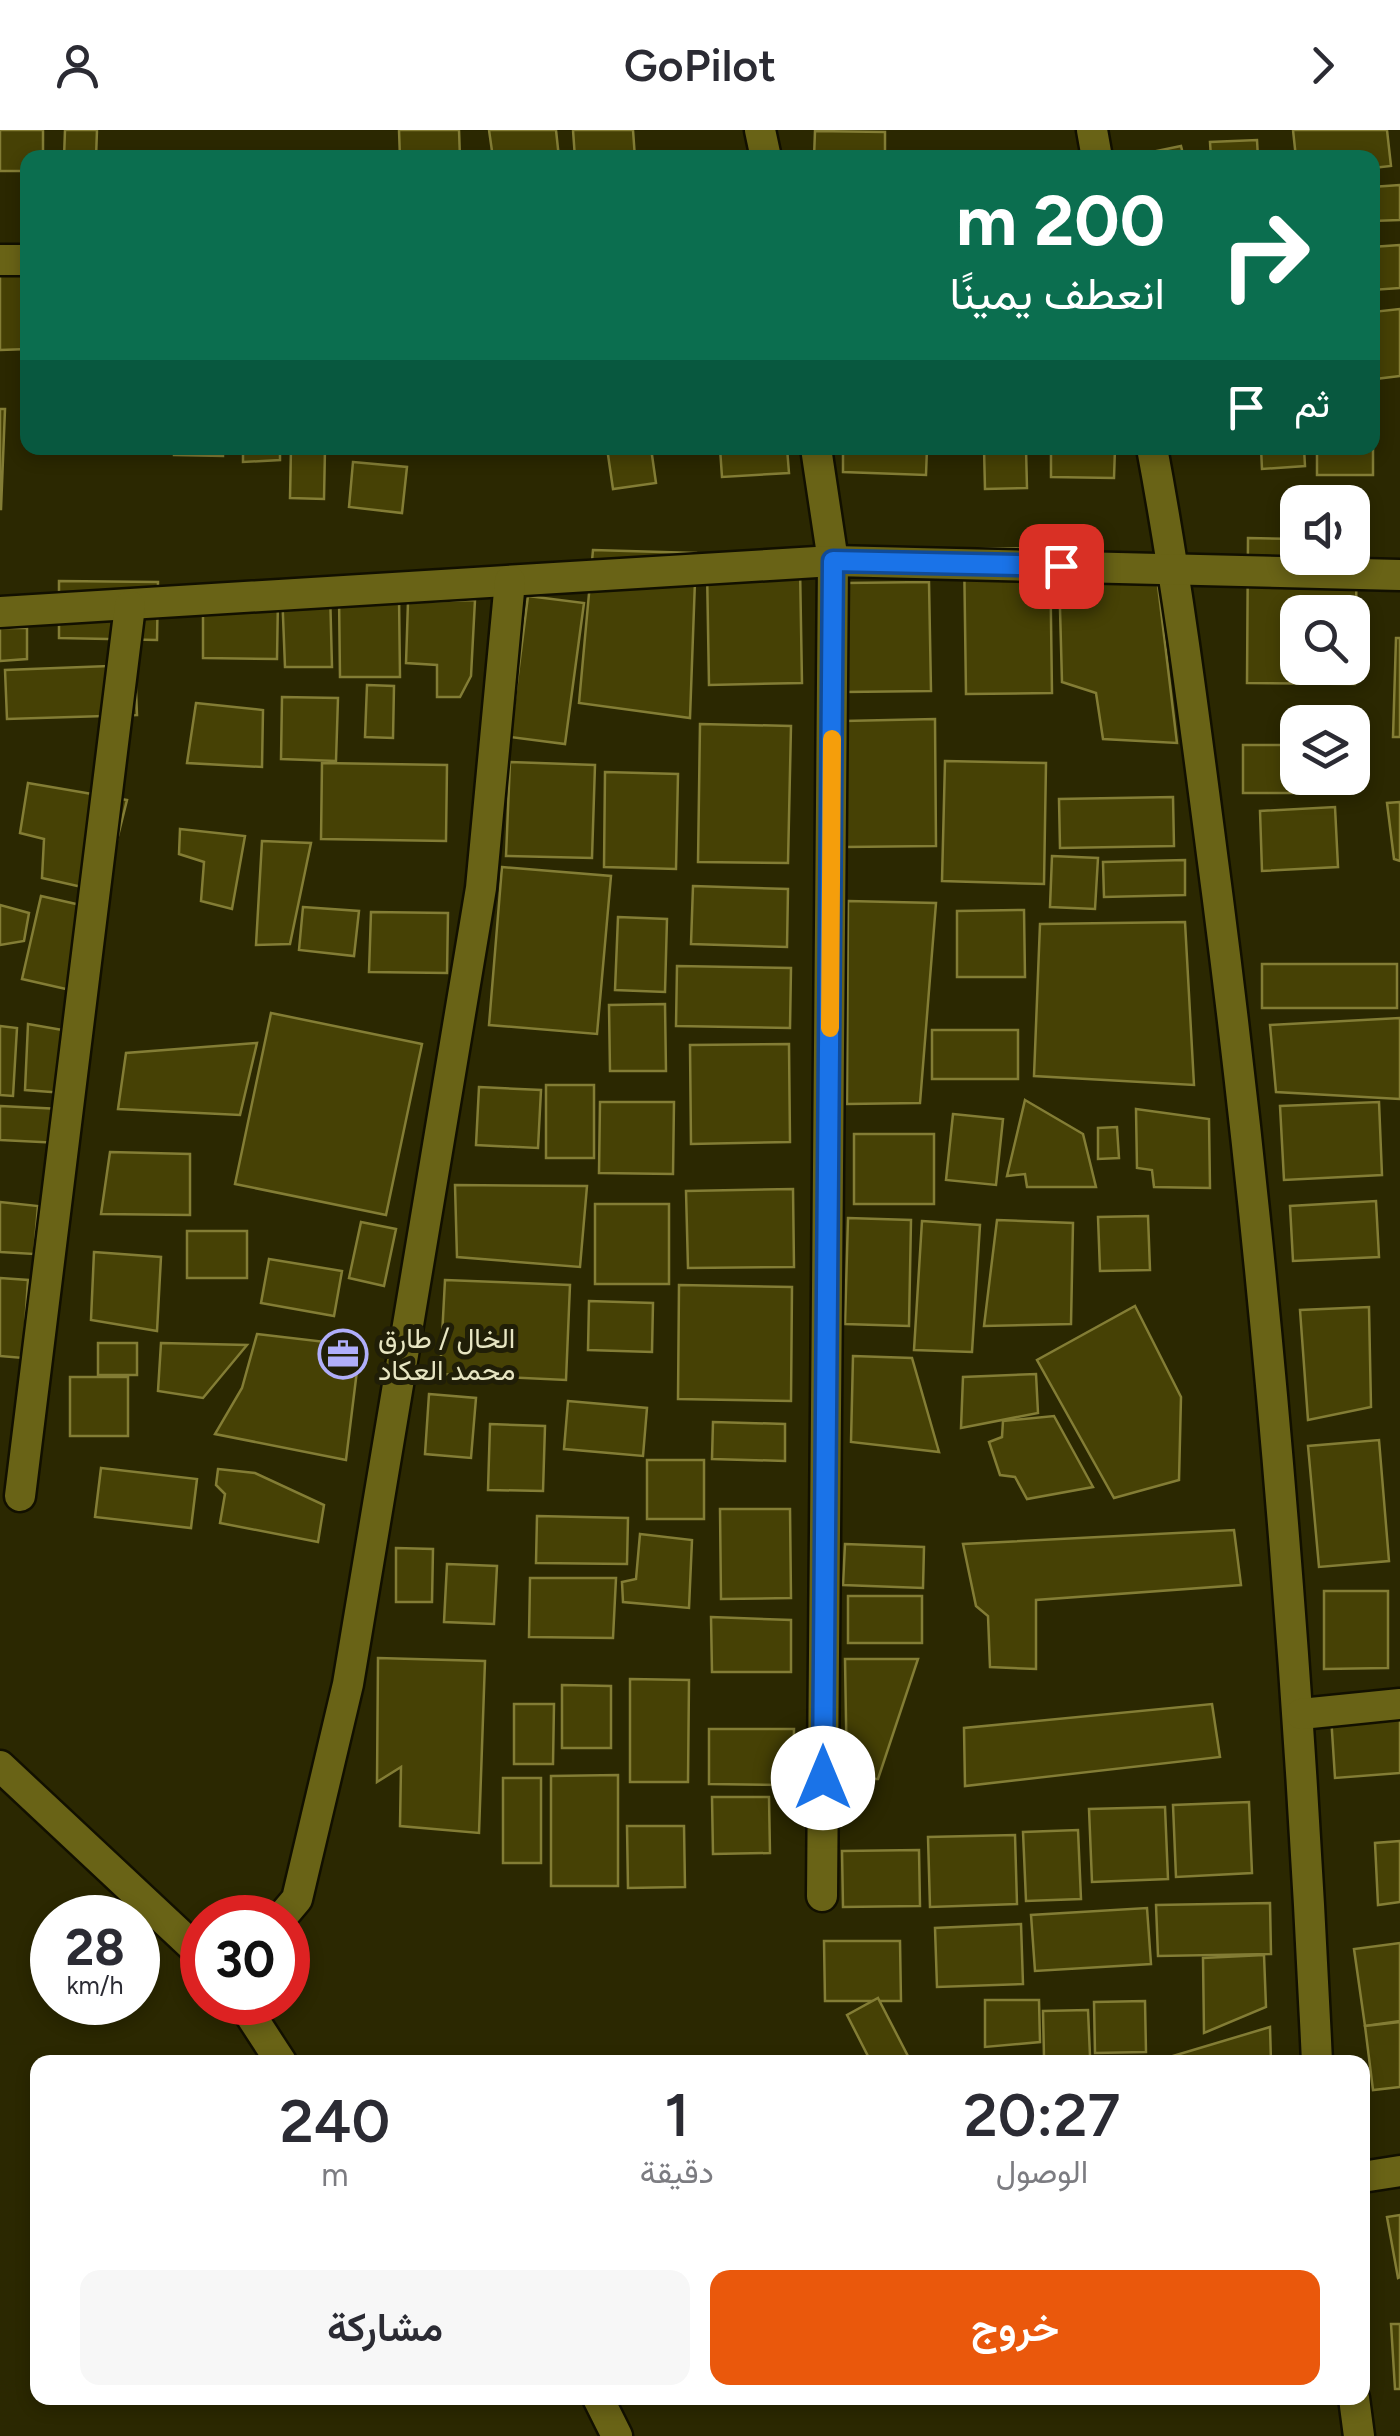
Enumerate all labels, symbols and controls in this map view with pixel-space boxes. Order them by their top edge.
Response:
icon: person [50,38,105,93]
text: GoPilot [624,38,776,92]
icon: forward [1295,38,1350,93]
text: 200 m [956,178,1165,263]
icon: right [1200,190,1330,320]
text: انعطف يمينًا [950,266,1165,320]
icon: arrive [1219,380,1274,435]
text: ثم [1294,381,1330,427]
map controls [1280,485,1370,795]
button: sound [1280,485,1370,575]
pin [1019,524,1104,609]
icon: arrive [1034,539,1089,594]
button: search [1280,595,1370,685]
button: layers [1280,705,1370,795]
place label: الخال / طارق محمد العكاد [378,1321,515,1387]
office icon: الخال / طارق محمد العكاد [317,1328,369,1380]
position arrow [771,1726,875,1830]
speed limit sign: 30 [180,1895,310,2025]
text: 28 [65,1917,125,1978]
text: km/h [66,1970,124,2000]
text: 1 [664,2079,689,2151]
text: 20:27 [963,2079,1120,2151]
text: 240 [280,2085,390,2157]
text: دقيقة [640,2153,714,2191]
text: الوصول [996,2153,1088,2191]
text: m [321,2156,349,2194]
button: مشاركة [80,2270,690,2385]
button: خروج [710,2270,1320,2385]

